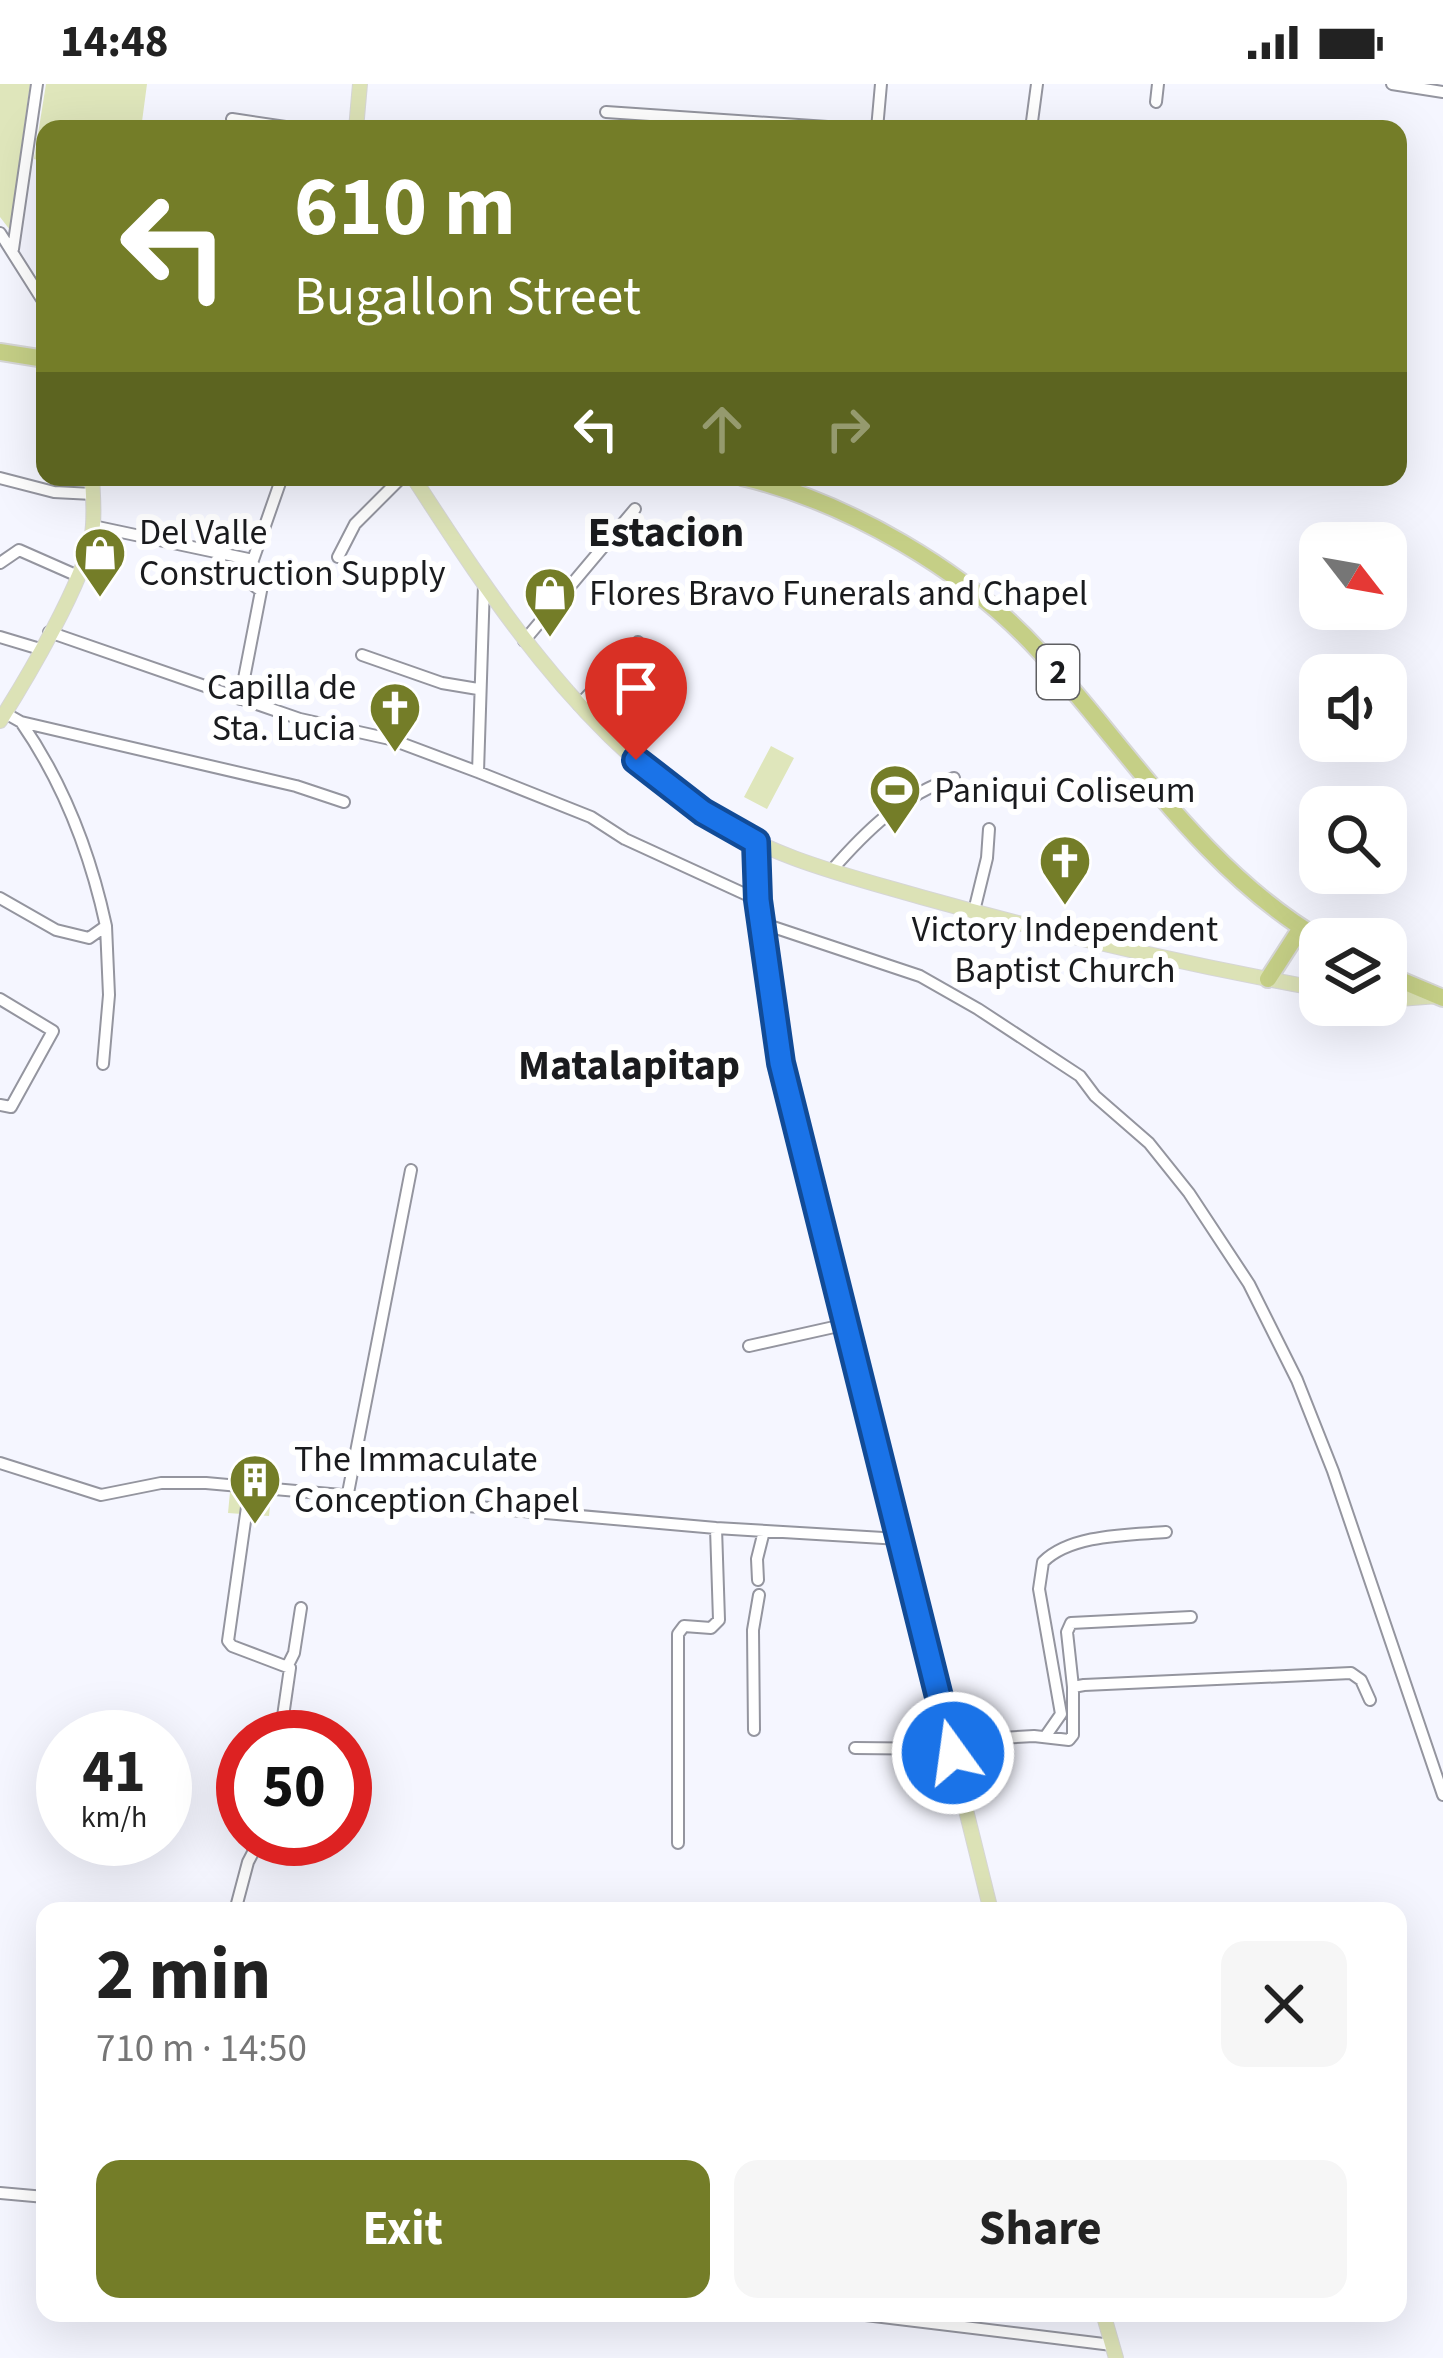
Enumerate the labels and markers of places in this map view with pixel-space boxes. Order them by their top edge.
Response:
place label: Del Valle Construction Supply [139,507,446,599]
shop icon: Del Valle Construction Supply [72,525,128,599]
shop icon: Flores Bravo Funerals and Chapel [522,565,578,639]
place label: Flores Bravo Funerals and Chapel [589,568,1088,619]
pin [585,637,687,760]
place label: Capilla de Sta. Lucia [207,662,356,754]
church icon: Capilla de Sta. Lucia [367,680,423,754]
sports icon: Paniqui Coliseum [867,762,923,836]
place label: Paniqui Coliseum [934,765,1196,816]
church icon: Victory Independent Baptist Church [1037,833,1093,907]
place label: Victory Independent Baptist Church [912,904,1218,996]
place label: The Immaculate Conception Chapel [294,1434,579,1526]
building icon: The Immaculate Conception Chapel [227,1452,283,1526]

